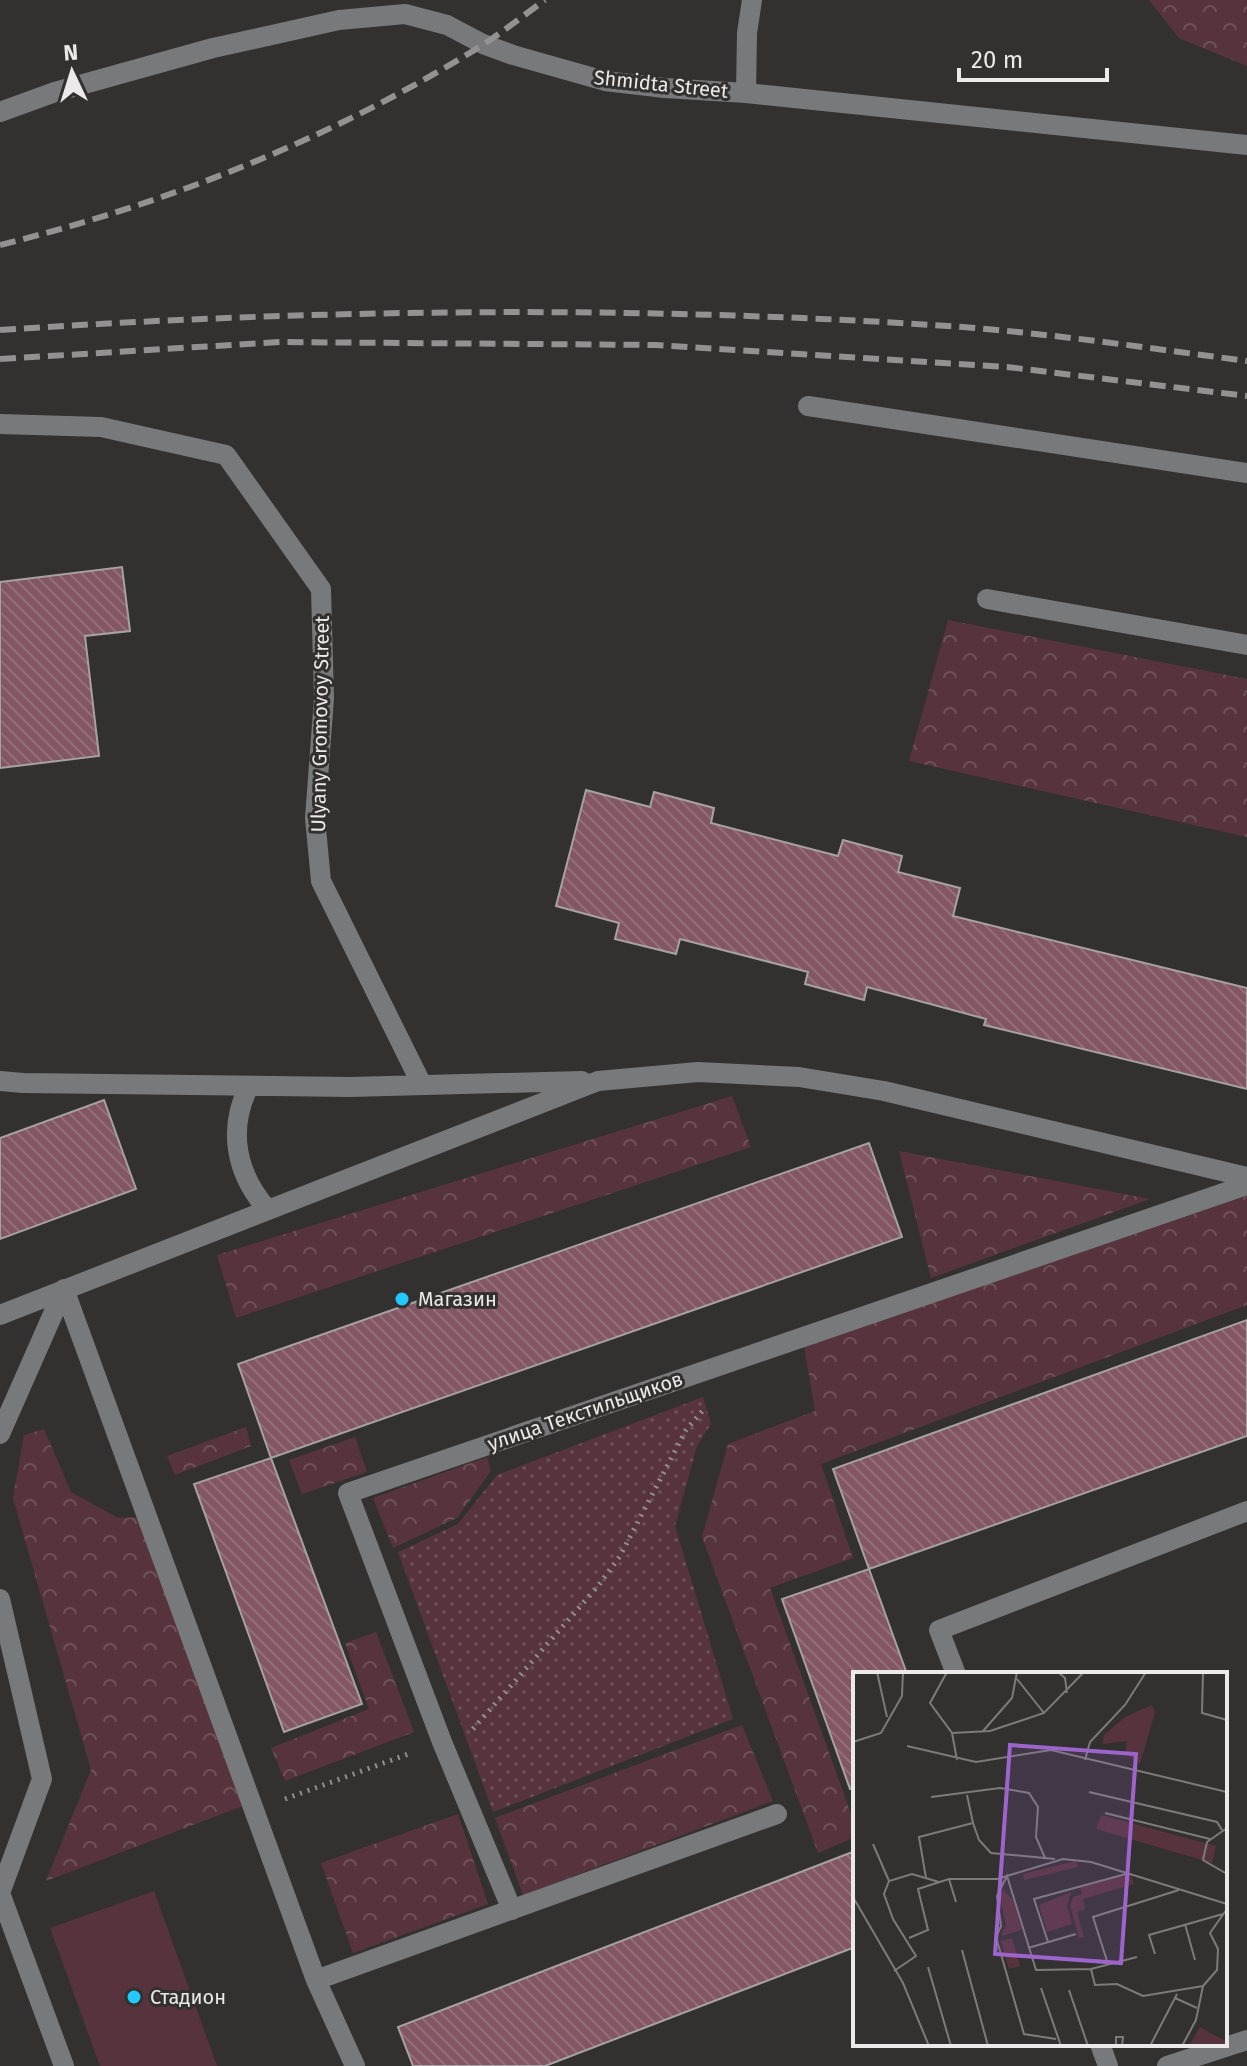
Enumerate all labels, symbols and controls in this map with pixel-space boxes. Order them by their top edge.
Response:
north arrow [32,32,112,112]
scale bar [959,32,1107,82]
text: N [62,39,79,67]
text: 20 m [971,46,1023,74]
street label: Shmidta Street [593,65,730,103]
street label: Ulyany Gromovoy Street [306,615,334,833]
place label: Магазин [418,1287,497,1311]
marker: Магазин [393,1290,411,1308]
street label: улица Текстильщиков [484,1366,686,1456]
inset map [853,1672,1227,2046]
place label: Стадион [150,1985,226,2009]
marker: Стадион [125,1988,143,2006]

